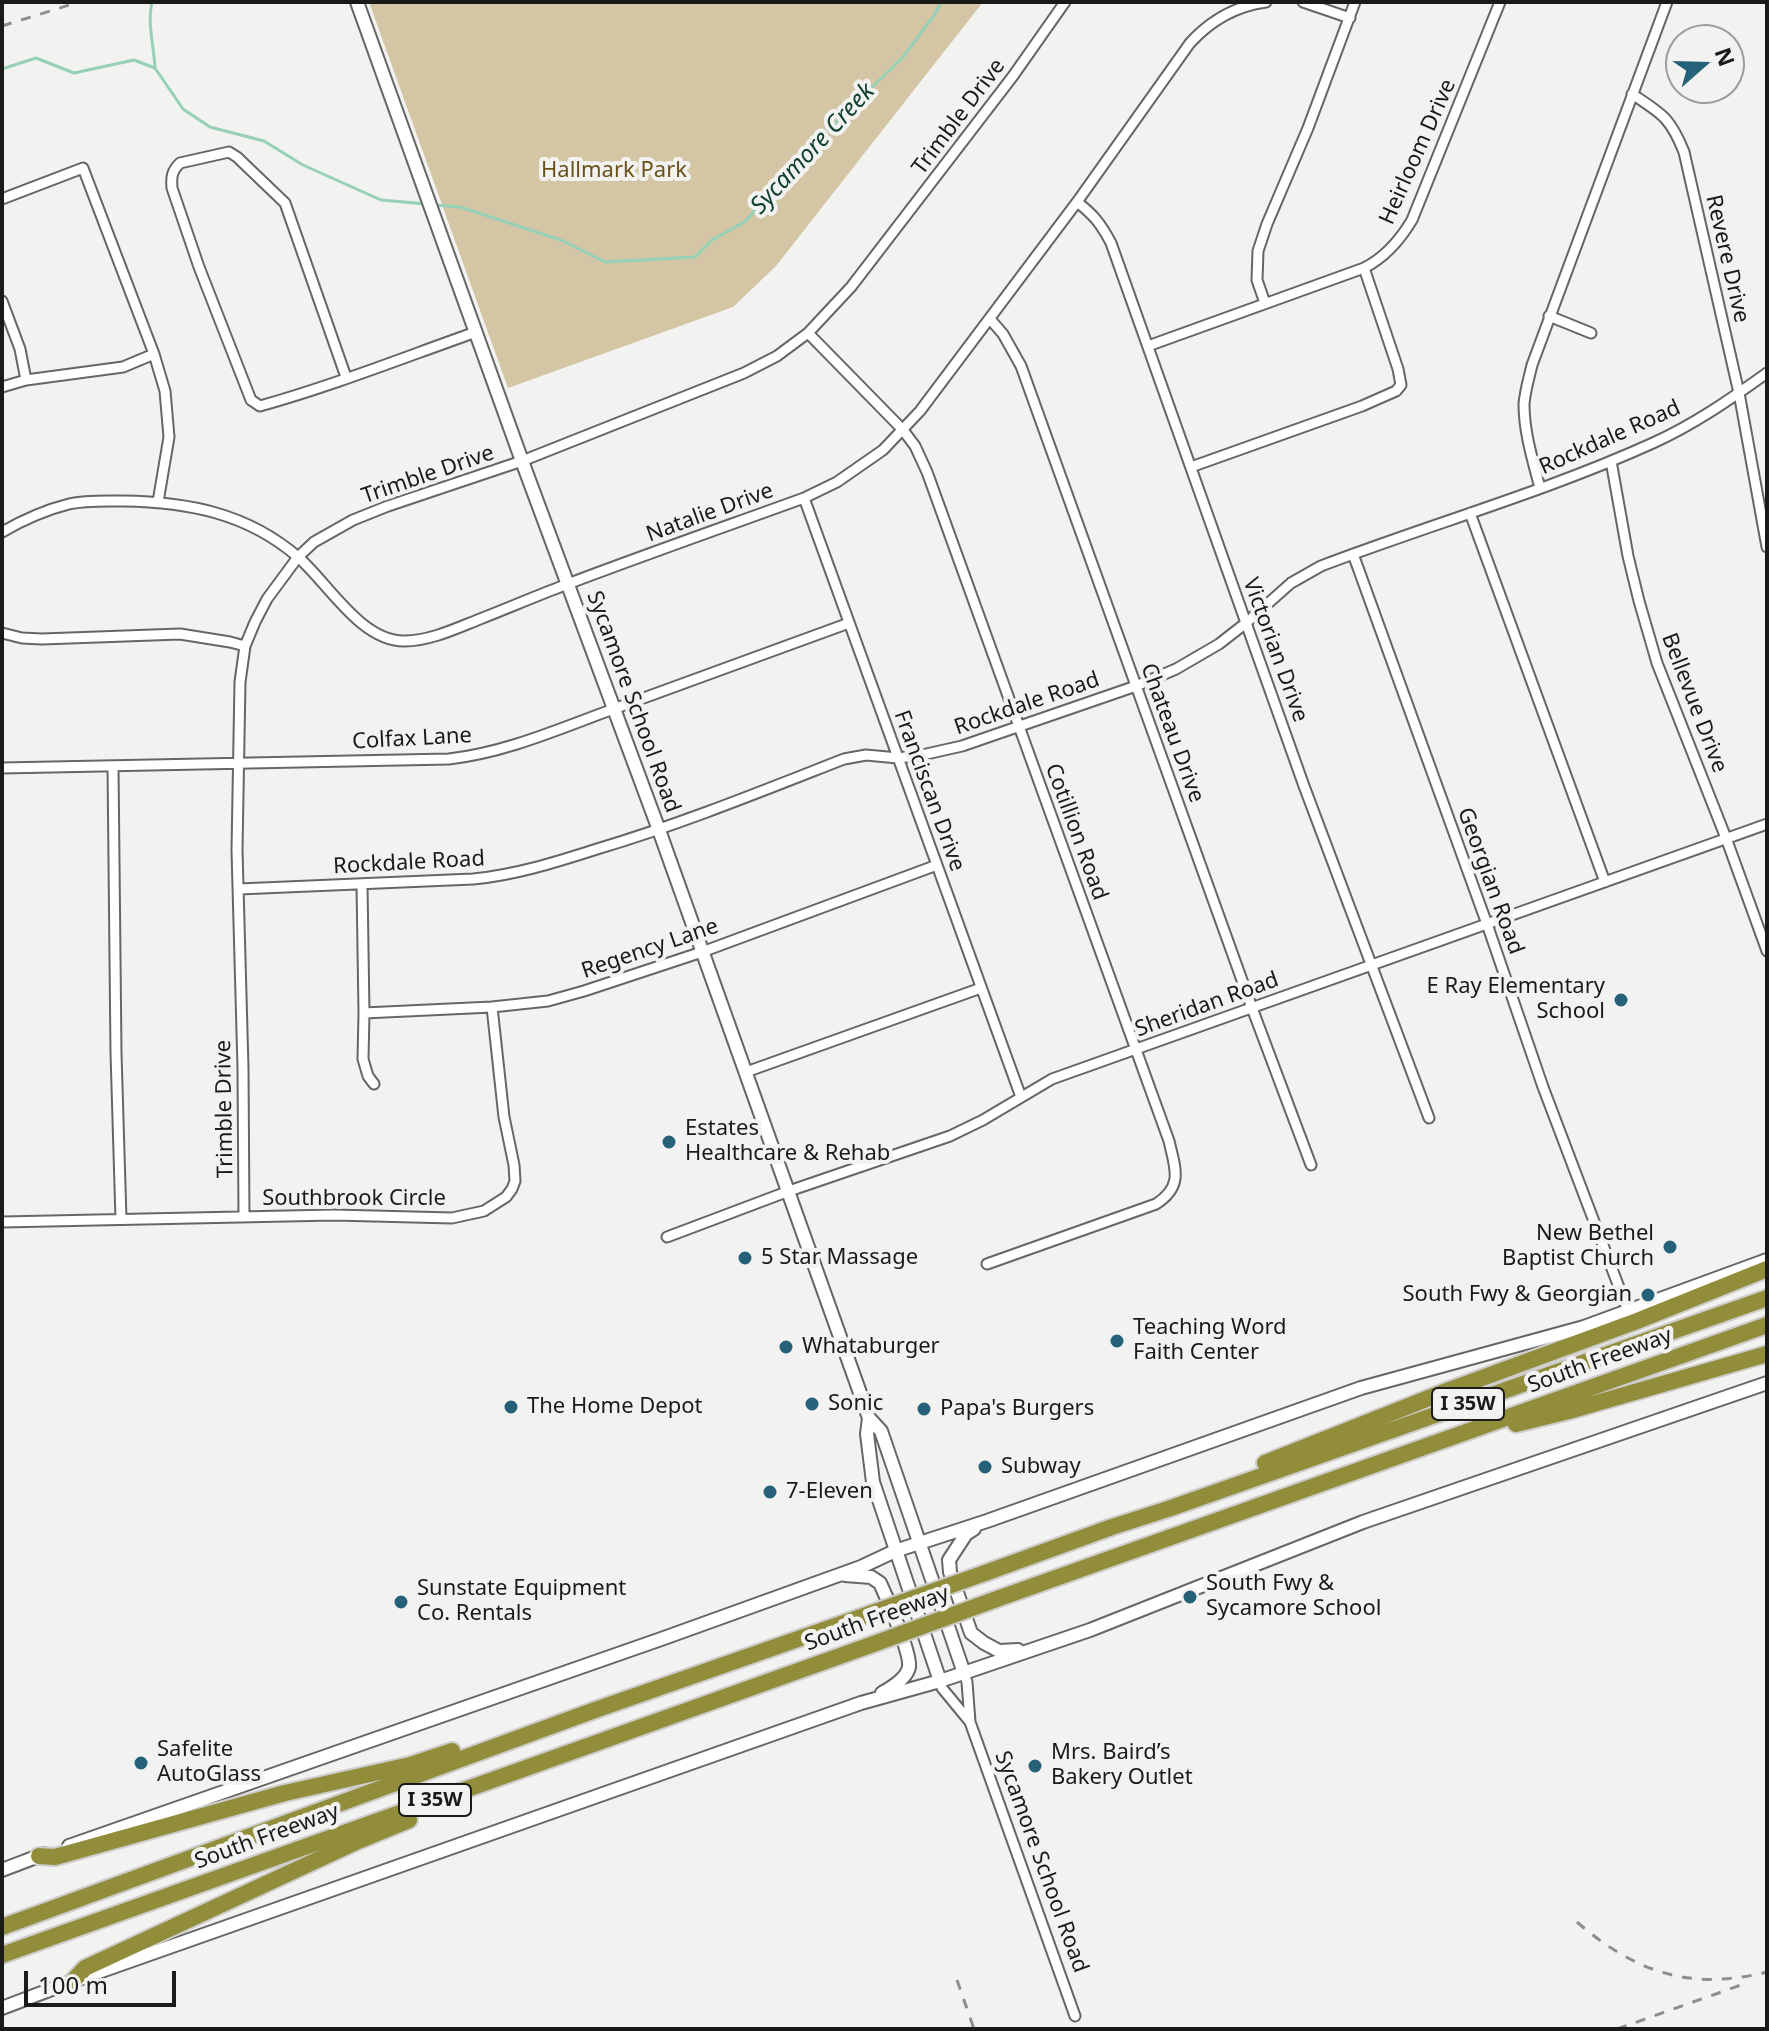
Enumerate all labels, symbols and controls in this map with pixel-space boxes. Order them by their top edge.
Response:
north arrow [1665,24,1745,104]
text: N [1709,43,1743,70]
street label: Trimble Drive [907,54,1011,180]
street label: Heirloom Drive [1374,75,1462,229]
water label: Sycamore Creek [745,78,881,220]
park label: Hallmark Park [541,158,687,184]
street label: Revere Drive [1699,192,1755,326]
street label: Rockdale Road [1535,395,1685,481]
street label: Trimble Drive [358,440,498,510]
street label: Natalie Drive [643,478,777,548]
street label: Victorian Drive [1237,574,1313,726]
street label: Sycamore School Road [581,588,685,816]
street label: Bellevue Drive [1655,629,1733,777]
street label: Chateau Drive [1135,660,1209,806]
street label: Rockdale Road [951,667,1103,741]
street label: Franciscan Drive [888,707,970,875]
street label: Colfax Lane [351,723,473,755]
street label: Cotillion Road [1039,760,1113,904]
street label: Georgian Road [1451,804,1529,958]
street label: Rockdale Road [332,846,486,880]
street label: Regency Lane [578,913,722,985]
street label: Sheridan Road [1132,967,1282,1043]
place label: E Ray Elementary School [1427,974,1605,1026]
marker: E Ray Elementary School [1612,991,1630,1009]
street label: Trimble Drive [211,1040,239,1178]
place label: Estates Healthcare & Rehab [685,1116,890,1168]
marker: Estates Healthcare & Rehab [660,1133,678,1151]
street label: Southbrook Circle [262,1186,446,1212]
place label: New Bethel Baptist Church [1502,1221,1654,1272]
marker: New Bethel Baptist Church [1661,1238,1679,1256]
place label: 5 Star Massage [761,1245,918,1271]
marker: 5 Star Massage [736,1249,754,1267]
place label: South Fwy & Georgian [1403,1282,1632,1308]
marker: South Fwy & Georgian [1639,1286,1657,1304]
place label: Teaching Word Faith Center [1133,1315,1287,1366]
street label: South Freeway [1524,1323,1676,1399]
marker: Teaching Word Faith Center [1108,1332,1126,1350]
place label: Whataburger [802,1334,940,1360]
marker: Whataburger [777,1338,795,1356]
road number: I 35W [1432,1388,1504,1420]
place label: Sonic [828,1391,883,1417]
place label: The Home Depot [527,1394,703,1420]
marker: Sonic [803,1395,821,1413]
place label: Papa's Burgers [940,1396,1094,1422]
marker: The Home Depot [502,1398,520,1416]
marker: Papa's Burgers [915,1400,933,1418]
place label: Subway [1001,1454,1081,1480]
marker: Subway [976,1458,994,1476]
place label: 7-Eleven [786,1479,873,1505]
marker: 7-Eleven [761,1483,779,1501]
place label: South Fwy & Sycamore School [1206,1571,1381,1622]
place label: Sunstate Equipment Co. Rentals [417,1576,626,1628]
street label: South Freeway [801,1581,953,1657]
marker: South Fwy & Sycamore School [1181,1588,1199,1606]
marker: Sunstate Equipment Co. Rentals [392,1593,410,1611]
place label: Safelite AutoGlass [157,1737,261,1788]
place label: Mrs. Baird’s Bakery Outlet [1051,1740,1193,1792]
street label: Sycamore School Road [989,1748,1093,1976]
marker: Safelite AutoGlass [132,1754,150,1772]
marker: Mrs. Baird’s Bakery Outlet [1026,1757,1044,1775]
road number: I 35W [399,1784,471,1816]
street label: South Freeway [191,1799,343,1875]
scale bar [28,1955,180,2005]
text: 100 m [38,1968,108,2001]

